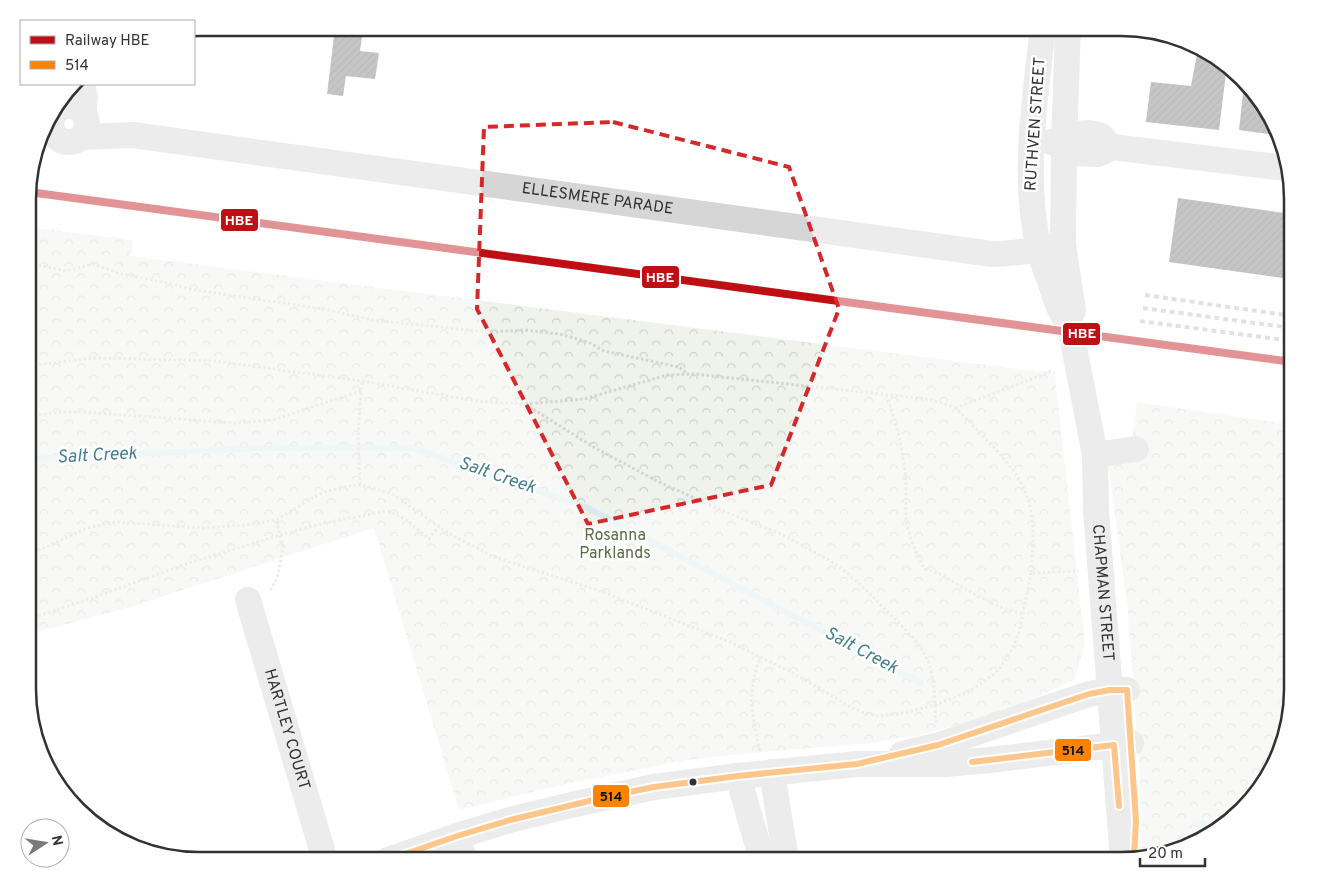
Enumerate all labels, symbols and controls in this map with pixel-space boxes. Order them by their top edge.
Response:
legend [20,20,195,85]
text: Railway HBE [65,32,150,51]
street label: RUTHVEN STREET [1021,56,1051,192]
text: 514 [65,57,89,76]
street label: ELLESMERE PARADE [520,179,675,220]
line badge: HBE [220,208,259,232]
text: HBE [225,213,253,230]
line badge: HBE [641,265,680,289]
text: HBE [646,270,674,287]
line badge: HBE [1062,322,1101,346]
text: HBE [1068,326,1096,343]
water label: Salt Creek [56,442,138,470]
water label: Salt Creek [455,452,539,500]
street label: CHAPMAN STREET [1087,523,1118,662]
park label: Rosanna Parklands [579,526,651,564]
water label: Salt Creek [820,622,903,680]
street label: HARTLEY COURT [259,667,314,792]
line badge: 514 [1054,738,1092,762]
text: 514 [1061,743,1085,760]
unlabelled marker [688,777,698,787]
line badge: 514 [592,784,630,808]
text: 514 [599,789,623,806]
north arrow [20,818,70,868]
text: N [47,834,66,847]
scale bar [1140,836,1205,868]
text: 20 m [1148,845,1183,864]

